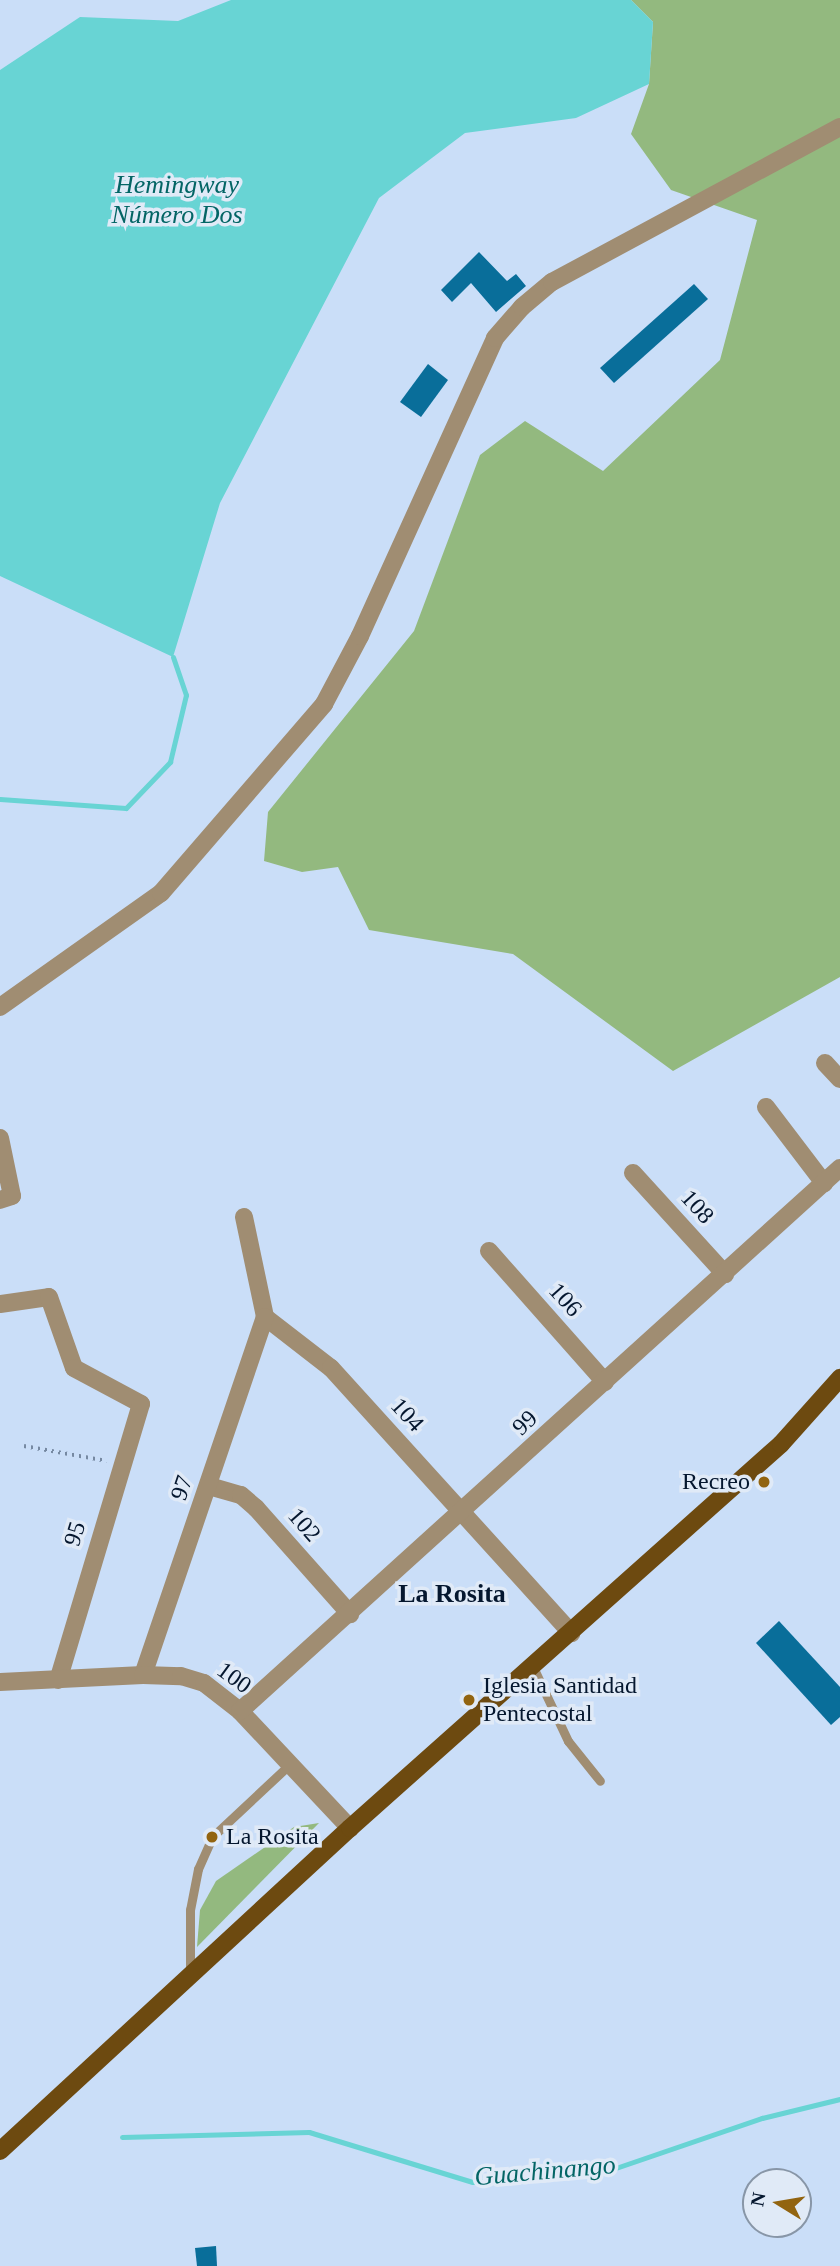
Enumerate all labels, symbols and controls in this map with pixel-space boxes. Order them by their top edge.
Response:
water label: Hemingway Número Dos [111,169,243,230]
street label: 108 [674,1184,720,1230]
street label: 106 [542,1277,588,1323]
street label: 104 [384,1392,430,1438]
street label: 99 [506,1404,544,1442]
place label: Recreo [682,1468,750,1496]
street label: 97 [164,1472,200,1504]
marker: Recreo [756,1474,772,1490]
street label: 102 [281,1502,327,1548]
street label: 95 [58,1518,92,1550]
district label: La Rosita [398,1578,506,1610]
street label: 100 [211,1656,257,1700]
place label: Iglesia Santidad Pentecostal [483,1672,637,1728]
marker: Iglesia Santidad Pentecostal [461,1692,477,1708]
place label: La Rosita [226,1823,319,1851]
marker: La Rosita [204,1829,220,1845]
water label: Guachinango [473,2149,617,2193]
north arrow [742,2168,812,2238]
text: N [746,2191,769,2208]

